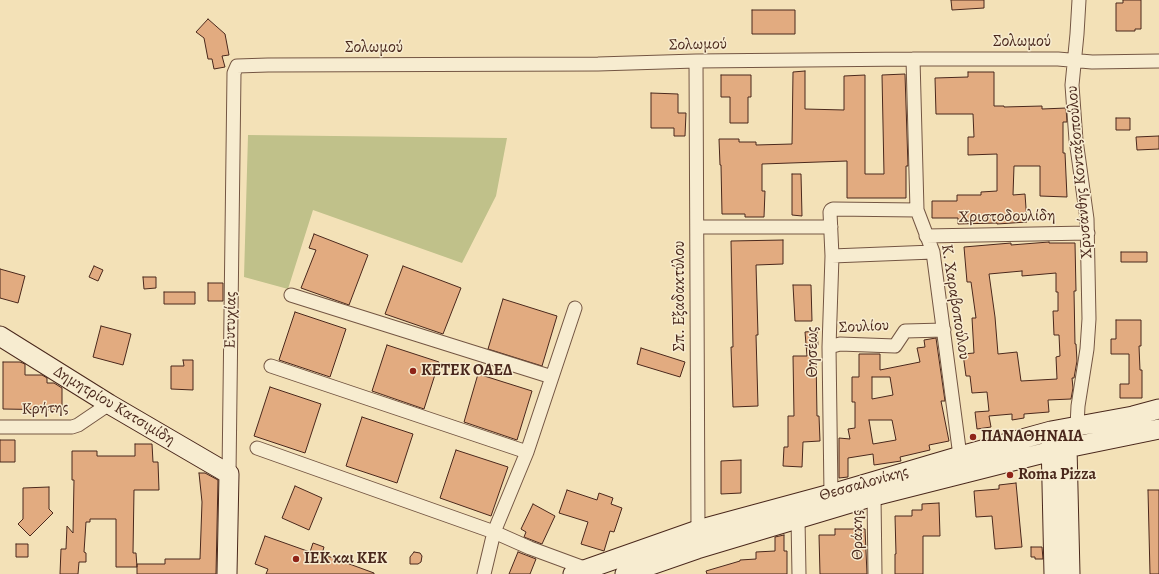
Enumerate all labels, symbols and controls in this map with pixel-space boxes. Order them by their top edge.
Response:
street label: Σολωμού [993,32,1051,52]
street label: Σολωμού [669,35,727,55]
street label: Σολωμού [345,38,403,58]
street label: Χρυσάνθης Κονταξοπούλου [1063,85,1097,259]
street label: Χριστοδουλίδη [958,207,1056,227]
street label: Σπ. Εξαδακτύλου [670,241,690,351]
street label: Κ. Χαραβοπούλου [936,243,974,361]
street label: Ευτυχίας [221,291,241,349]
street label: Σουλίου [838,316,890,338]
street label: Θησέως [803,327,823,377]
place label: ΚΕΤΕΚ ΟΑΕΔ [421,361,513,381]
street label: Δημητρίου Κατσιμίδη [50,362,178,450]
marker: ΚΕΤΕΚ ΟΑΕΔ [408,366,418,376]
street label: Κρήτης [21,399,69,419]
place label: ΠΑΝΑΘΗΝΑΙΑ [981,427,1083,447]
marker: ΠΑΝΑΘΗΝΑΙΑ [968,432,978,442]
street label: Θεσσαλονίκης [817,462,911,506]
place label: Roma Pizza [1018,465,1096,485]
marker: Roma Pizza [1005,470,1015,480]
street label: Θράκης [848,510,868,560]
place label: ΙΕΚ και ΚΕΚ [304,549,387,569]
marker: ΙΕΚ και ΚΕΚ [291,554,301,564]

